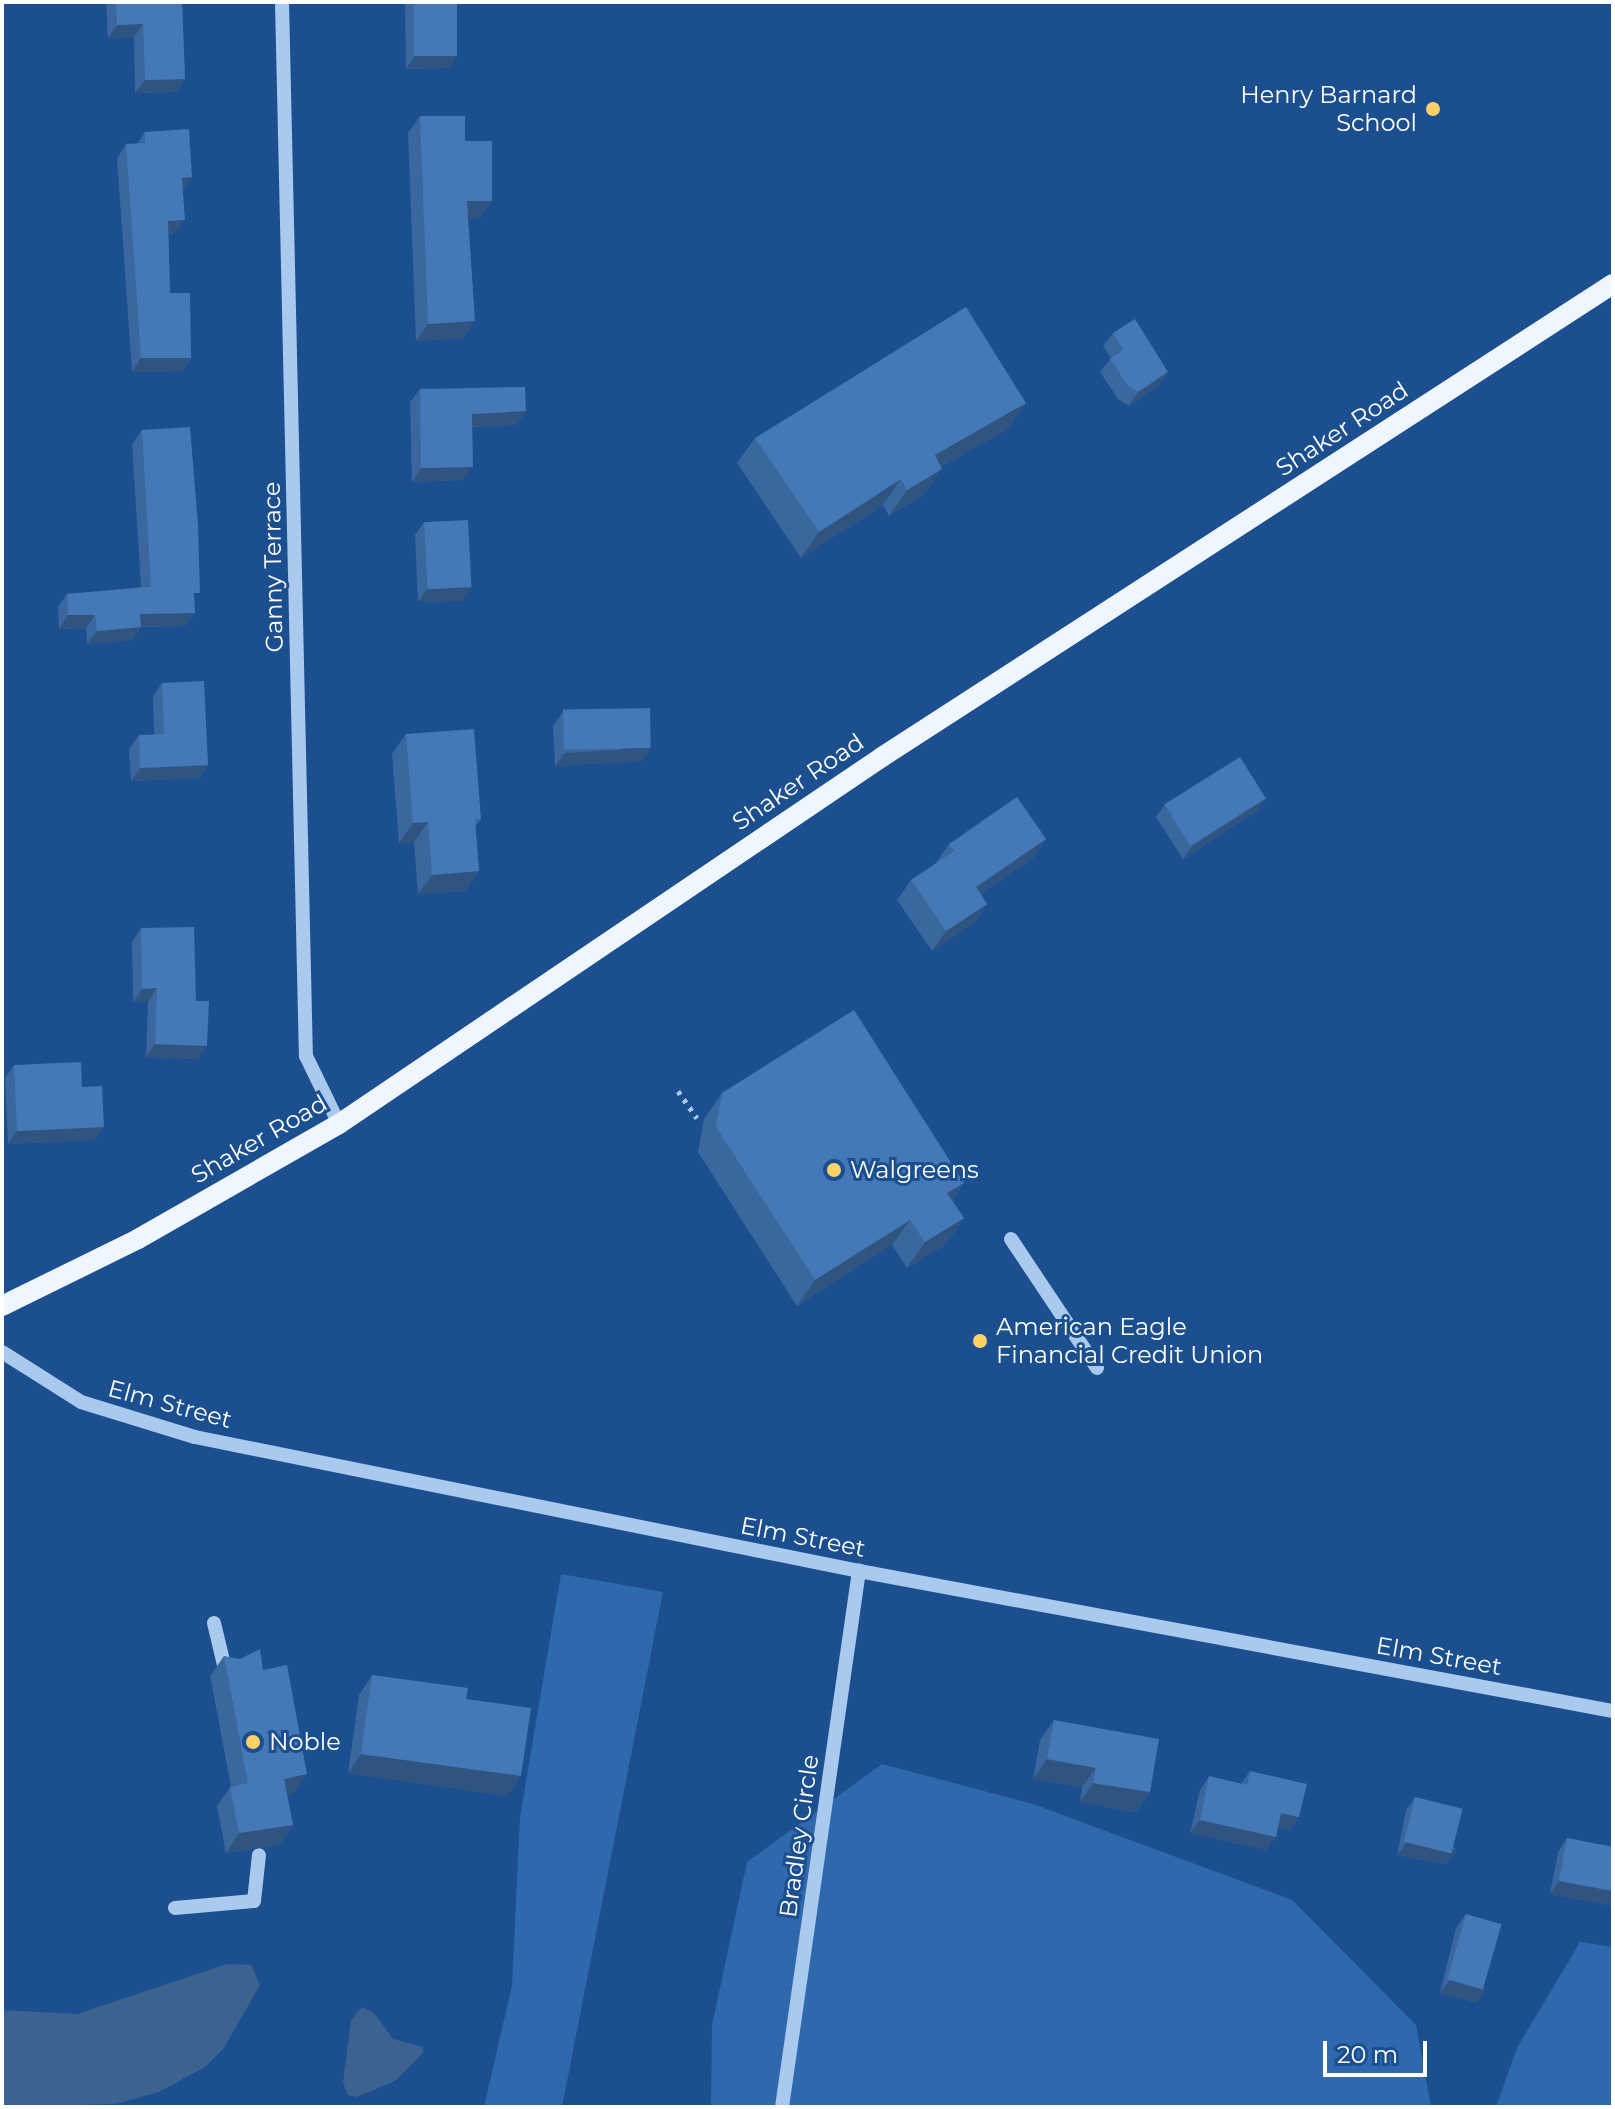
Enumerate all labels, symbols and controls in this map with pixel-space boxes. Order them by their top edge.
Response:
place label: Henry Barnard School [1240,81,1417,137]
marker: Henry Barnard School [1424,100,1442,118]
street label: Shaker Road [1270,375,1414,483]
street label: Ganny Terrace [257,481,289,653]
street label: Shaker Road [727,728,869,836]
street label: Shaker Road [186,1088,332,1190]
place label: Walgreens [850,1156,979,1184]
marker: Walgreens [825,1161,843,1179]
place label: American Eagle Financial Credit Union [996,1313,1263,1369]
marker: American Eagle Financial Credit Union [971,1332,989,1350]
street label: Elm Street [105,1374,235,1434]
street label: Elm Street [738,1511,868,1563]
street label: Elm Street [1374,1631,1504,1681]
place label: Noble [269,1728,341,1756]
marker: Noble [244,1733,262,1751]
street label: Bradley Circle [773,1753,825,1919]
scale bar [1327,2025,1431,2075]
text: 20 m [1337,2040,1398,2069]

